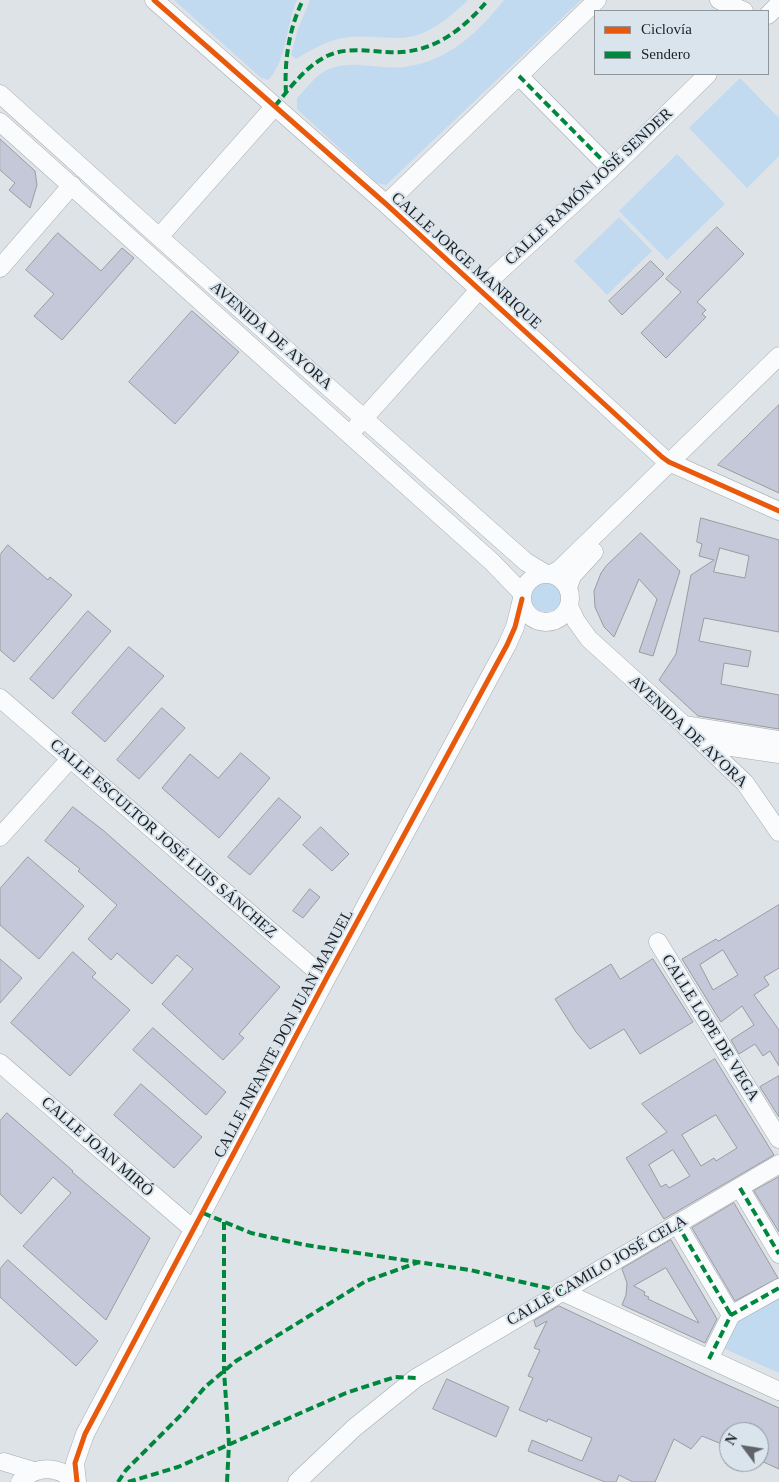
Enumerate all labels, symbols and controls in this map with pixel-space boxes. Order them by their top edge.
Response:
legend [594,10,769,75]
text: Ciclovía [641,21,692,37]
text: Sendero [641,46,690,62]
street label: CALLE RAMÓN JOSÉ SENDER [501,104,677,270]
street label: CALLE JORGE MANRIQUE [387,188,545,334]
street label: AVENIDA DE AYORA [206,278,336,394]
street label: AVENIDA DE AYORA [625,672,751,792]
street label: CALLE ESCULTOR JOSÉ LUIS SÁNCHEZ [46,735,280,943]
street label: CALLE INFANTE DON JUAN MANUEL [210,906,358,1162]
street label: CALLE LOPE DE VEGA [657,951,763,1105]
street label: CALLE JOAN MIRÓ [37,1093,157,1201]
street label: CALLE CAMILO JOSÉ CELA [503,1211,691,1331]
north arrow [719,1422,769,1472]
text: N [723,1431,741,1448]

